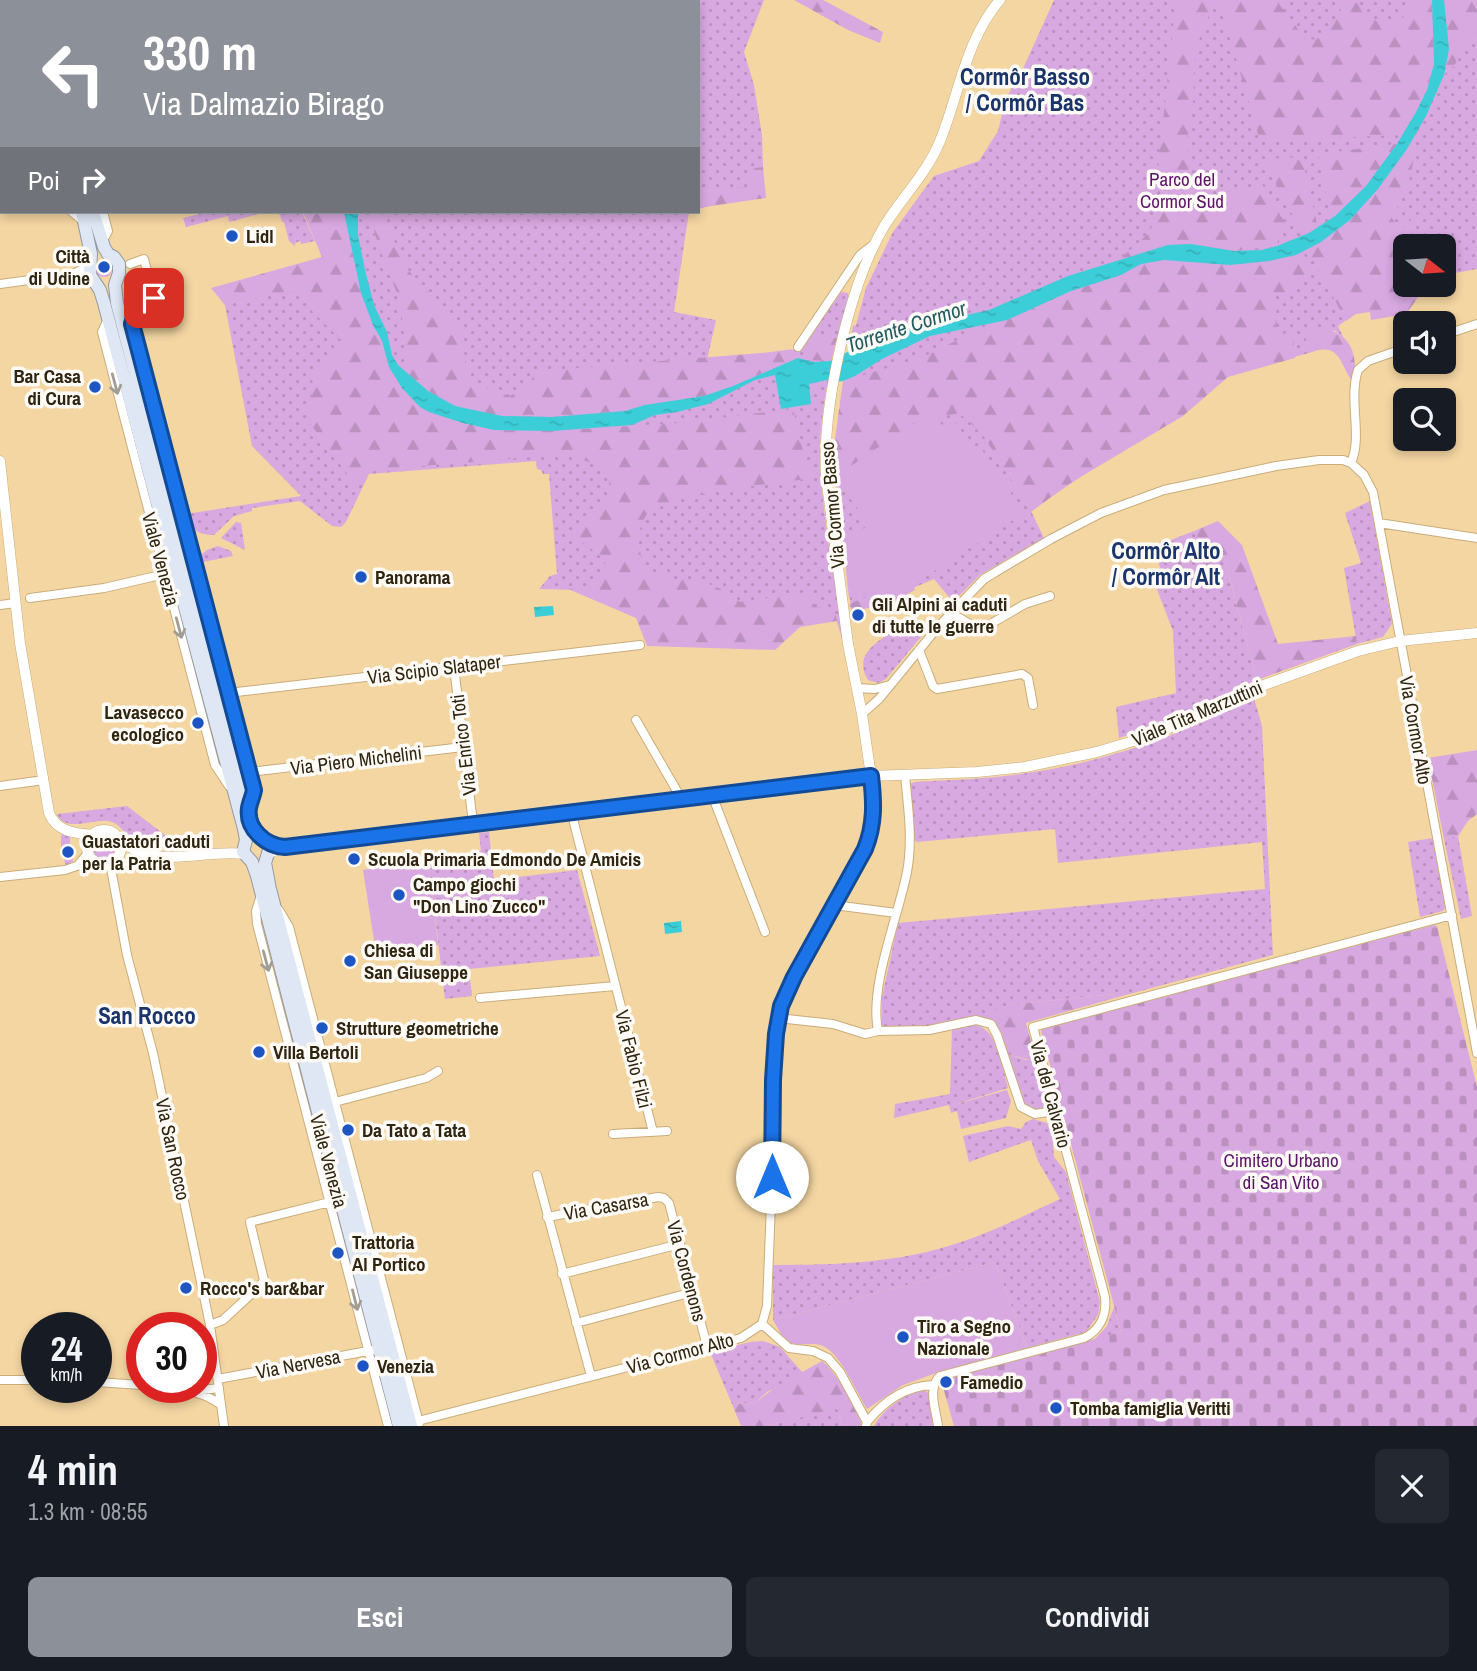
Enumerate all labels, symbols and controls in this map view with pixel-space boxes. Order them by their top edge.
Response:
text: 330 m [143,19,257,85]
icon: left [28,28,119,119]
district label: Cormôr Basso / Cormôr Bas [960,61,1090,118]
text: Via Dalmazio Birago [143,82,385,125]
icon: right [74,161,112,199]
text: Poi [28,163,60,198]
park label: Parco del Cormor Sud [1140,166,1224,214]
place label: Lidl [246,223,274,249]
marker: Lidl [224,228,240,244]
north arrow [1393,234,1456,298]
map controls [1393,234,1456,451]
place label: Città di Udine [29,243,90,291]
marker: Città di Udine [96,259,112,275]
pin [124,268,184,328]
icon: arrive [135,279,173,317]
water label: Torrente Cormor [842,293,971,360]
button: sound [1393,311,1456,374]
place label: Bar Casa di Cura [13,363,81,411]
one-way arrow [109,372,122,395]
marker: Bar Casa di Cura [87,379,103,395]
button: search [1393,388,1456,451]
street label: Via Cormor Basso [814,441,850,569]
street label: Viale Venezia [136,509,186,609]
district label: Cormôr Alto / Cormôr Alt [1111,535,1221,592]
place label: Panorama [375,564,451,590]
marker: Panorama [353,569,369,585]
place label: Gli Alpini ai caduti di tutte le guerre [872,591,1007,639]
marker: Gli Alpini ai caduti di tutte le guerre [850,607,866,623]
one-way arrow [173,616,186,639]
street label: Via Scipio Slataper [366,648,503,690]
street label: Viale Tita Marzuttini [1128,674,1266,752]
street label: Via Cormor Alto [1394,674,1438,786]
street label: Via Enrico Toti [444,693,482,797]
place label: Lavasecco ecologico [104,699,184,747]
marker: Lavasecco ecologico [190,715,206,731]
street label: Via Piero Michelini [289,739,423,781]
place label: Guastatori caduti per la Patria [82,828,210,876]
marker: Guastatori caduti per la Patria [60,844,76,860]
place label: Scuola Primaria Edmondo De Amicis [368,846,641,872]
marker: Scuola Primaria Edmondo De Amicis [346,851,362,867]
place label: Campo giochi "Don Lino Zucco" [413,871,546,919]
marker: Campo giochi "Don Lino Zucco" [391,887,407,903]
place label: Chiesa di San Giuseppe [364,937,468,985]
one-way arrow [260,949,273,972]
marker: Chiesa di San Giuseppe [342,953,358,969]
district label: San Rocco [98,1000,196,1031]
street label: Via Fabio Filzi [609,1007,659,1111]
place label: Strutture geometriche [336,1015,499,1041]
marker: Strutture geometriche [314,1020,330,1036]
street label: Via del Calvario [1024,1037,1078,1151]
place label: Villa Bertoli [273,1039,358,1065]
marker: Villa Bertoli [251,1044,267,1060]
street label: Via San Rocco [150,1096,196,1202]
street label: Viale Venezia [304,1111,354,1211]
place label: Da Tato a Tata [362,1117,467,1143]
marker: Da Tato a Tata [340,1122,356,1138]
position arrow [735,1140,809,1214]
park label: Cimitero Urbano di San Vito [1223,1147,1339,1195]
street label: Via Casarsa [562,1186,651,1226]
street label: Via Cordenons [661,1218,713,1325]
place label: Trattoria Al Portico [352,1229,426,1277]
marker: Trattoria Al Portico [330,1245,346,1261]
place label: Rocco's bar&bar [200,1275,324,1301]
marker: Rocco's bar&bar [178,1280,194,1296]
one-way arrow [349,1288,362,1311]
speed limit sign: 30 [126,1312,217,1403]
place label: Tiro a Segno Nazionale [917,1313,1011,1361]
text: 24 [51,1325,82,1372]
street label: Via Cormor Alto [624,1326,736,1380]
marker: Tiro a Segno Nazionale [895,1329,911,1345]
street label: Via Nervesa [254,1343,343,1385]
place label: Venezia [377,1353,434,1379]
marker: Venezia [355,1358,371,1374]
text: km/h [51,1362,83,1387]
place label: Famedio [960,1369,1023,1395]
marker: Famedio [938,1374,954,1390]
place label: Tomba famiglia Veritti [1070,1395,1231,1421]
marker: Tomba famiglia Veritti [1048,1400,1064,1416]
text: 4 min [28,1442,118,1498]
button: close [1375,1449,1449,1523]
text: 1.3 km · 08:55 [28,1496,148,1527]
button: Esci [28,1577,732,1657]
button: Condividi [746,1577,1449,1657]

